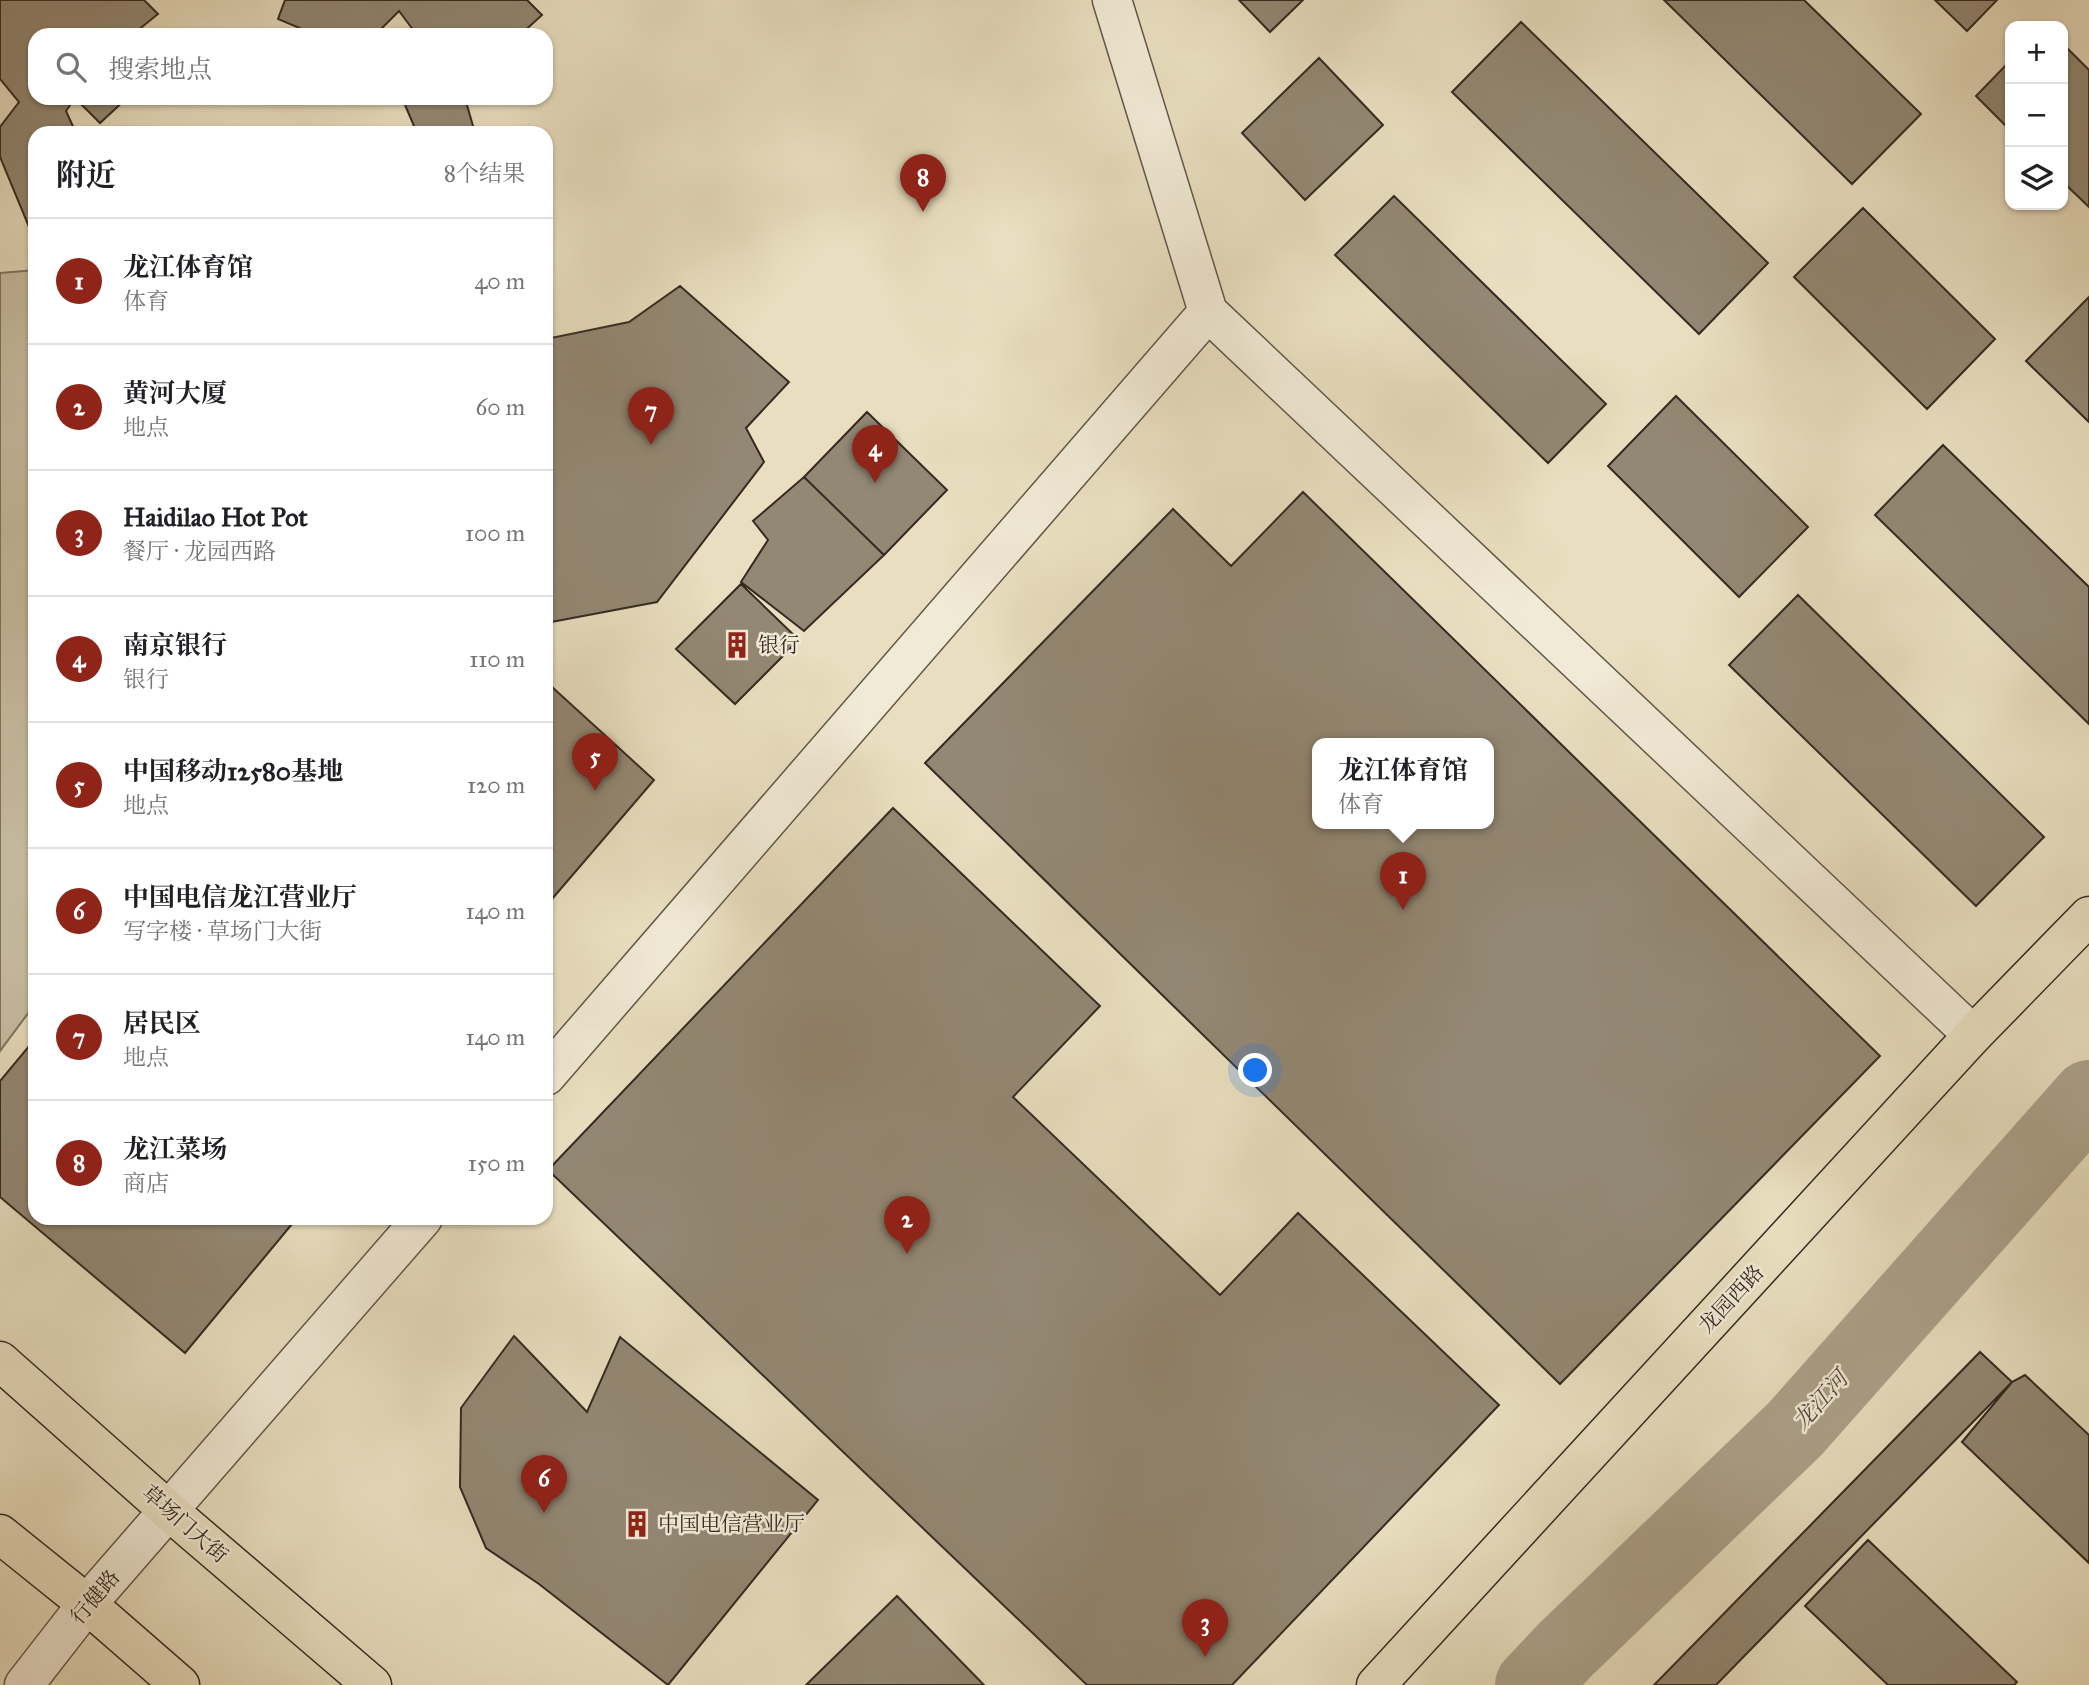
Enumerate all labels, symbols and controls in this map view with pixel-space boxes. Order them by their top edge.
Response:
map controls [2005,21,2068,210]
button: + [2005,21,2068,84]
search box [28,28,553,105]
icon: search [52,48,90,86]
text: 搜索地点 [108,53,212,85]
button: − [2005,84,2068,147]
button: layers [2005,147,2068,210]
pin: 8 [900,154,946,212]
text: 附近 [56,157,116,193]
text: 8个结果 [444,159,525,187]
text: 龙江体育馆 [123,251,253,283]
text: 1 [74,267,84,295]
text: 40 m [475,267,525,295]
text: 体育 [123,287,169,315]
text: 黄河大厦 [123,377,227,409]
pin: 7 [628,387,674,445]
text: 2 [73,393,85,421]
text: 60 m [476,393,525,421]
text: 地点 [123,413,169,441]
pin: 4 [852,425,898,483]
text: Haidilao Hot Pot [123,501,308,533]
text: 3 [74,519,84,547]
text: 100 m [465,519,525,547]
text: 餐厅 · 龙园西路 [123,537,276,565]
text: 南京银行 [123,629,227,661]
building icon: 银行 [722,630,752,660]
place label: 银行 [758,632,800,658]
text: 4 [73,645,85,673]
text: 110 m [469,645,525,673]
text: 银行 [123,665,169,693]
pin: 5 [572,733,618,791]
popup [1312,738,1494,829]
text: 龙江体育馆 [1338,754,1468,786]
text: 中国移动12580基地 [123,755,343,787]
text: 5 [74,771,84,799]
text: 120 m [467,771,525,799]
text: 体育 [1338,790,1384,818]
text: 地点 [123,791,169,819]
pin: 1 [1380,852,1426,910]
text: 中国电信龙江营业厅 [123,881,357,913]
text: 6 [73,897,85,925]
text: 140 m [465,897,525,925]
text: 写字楼 · 草场门大街 [123,917,322,945]
text: 居民区 [123,1007,201,1039]
text: 7 [73,1023,85,1051]
text: 140 m [465,1023,525,1051]
text: 地点 [123,1043,169,1071]
your location [1238,1053,1272,1087]
text: 龙江菜场 [123,1133,227,1165]
text: 8 [73,1149,85,1177]
text: 150 m [468,1149,525,1177]
text: 商店 [123,1169,169,1197]
pin: 2 [884,1196,930,1254]
street label: 龙园西路 [1693,1259,1769,1339]
water label: 龙江河 [1787,1362,1856,1435]
pin: 6 [521,1455,567,1513]
street label: 草场门大街 [137,1480,233,1568]
building icon: 中国电信营业厅 [622,1509,652,1539]
place label: 中国电信营业厅 [658,1511,805,1537]
street label: 行健路 [65,1565,125,1629]
pin: 3 [1182,1599,1228,1657]

